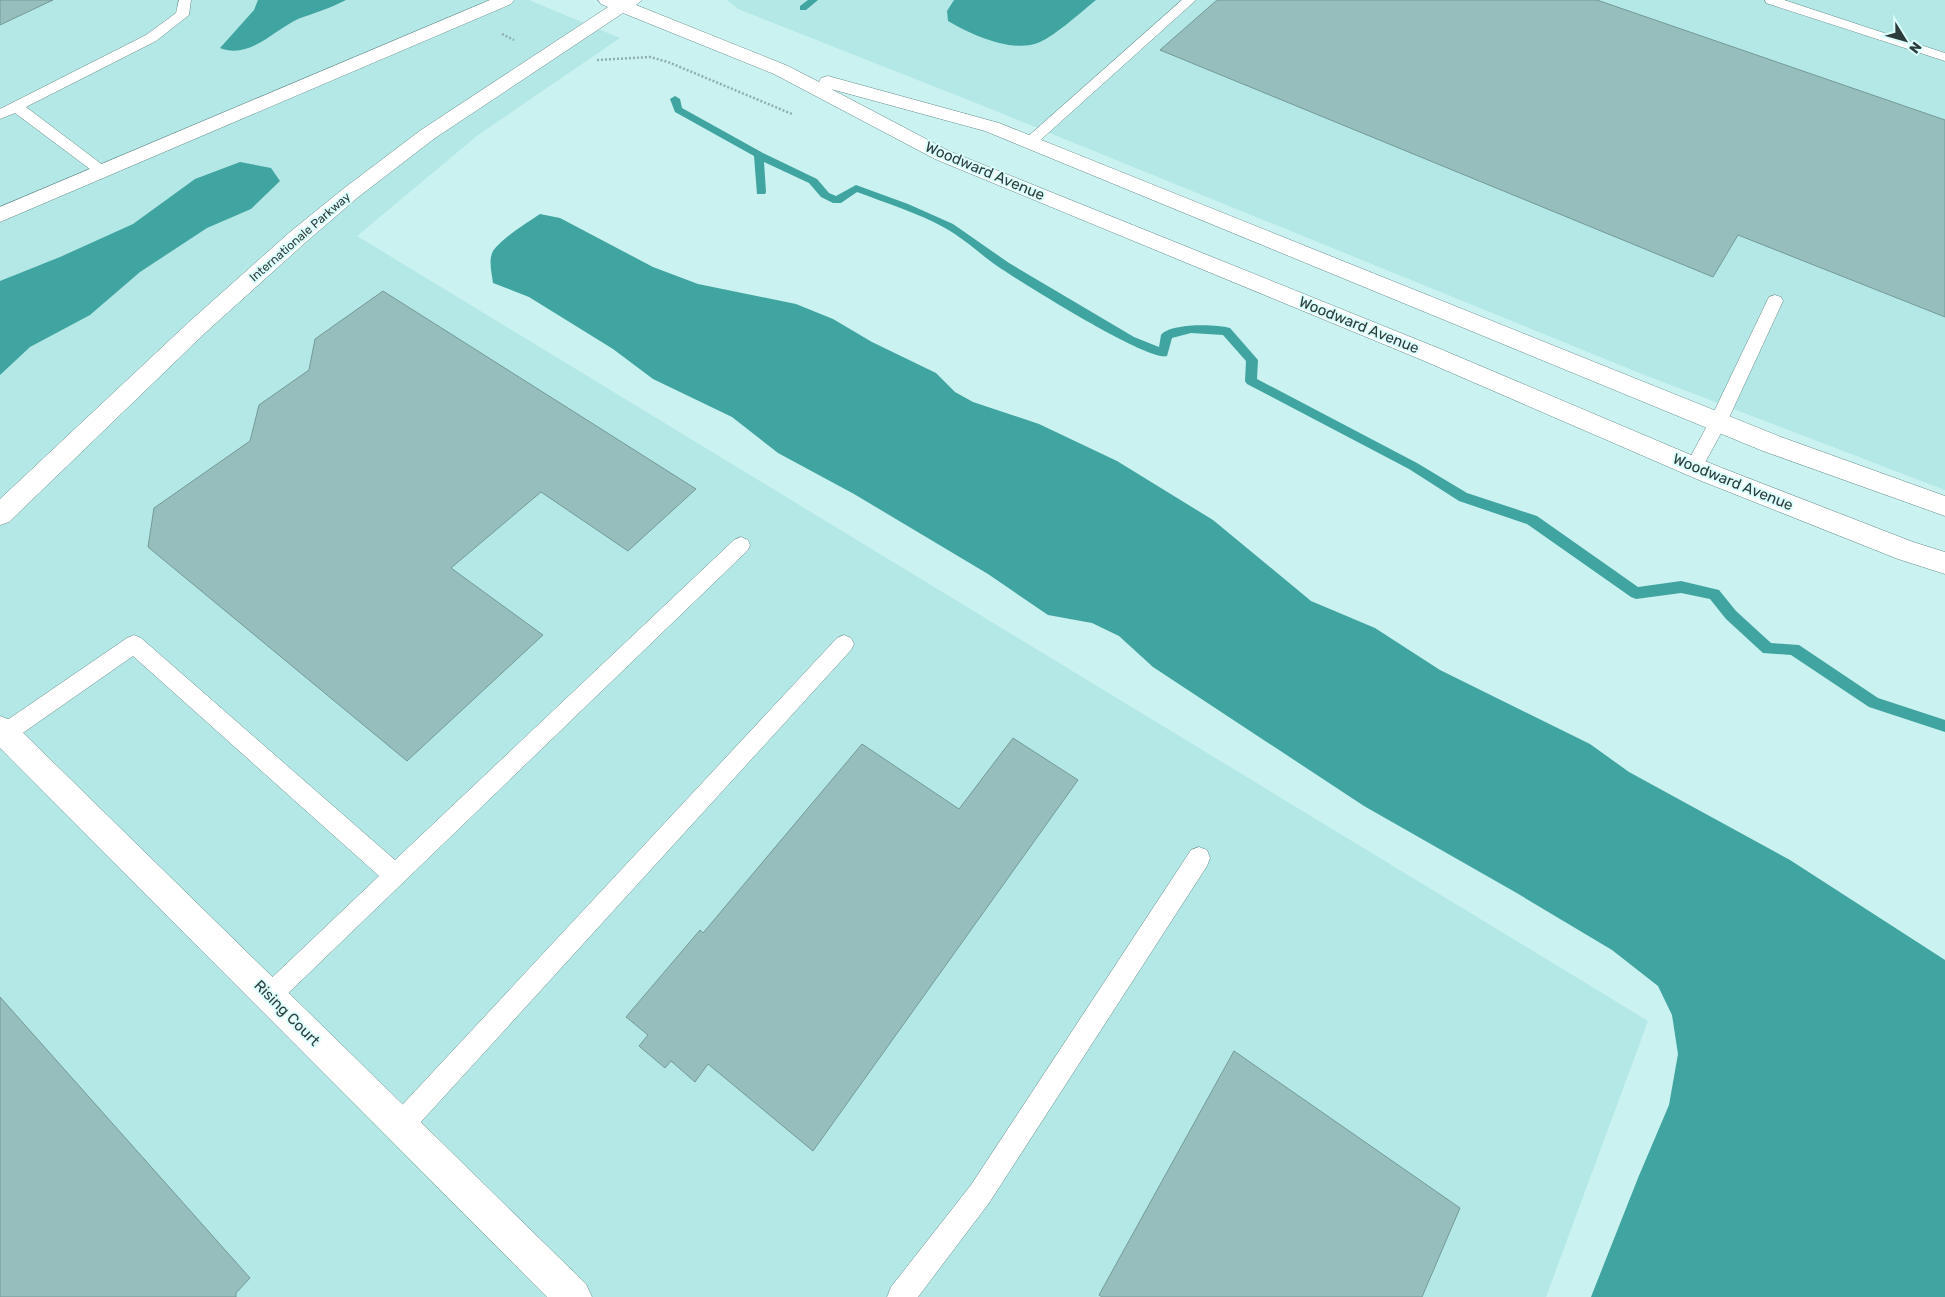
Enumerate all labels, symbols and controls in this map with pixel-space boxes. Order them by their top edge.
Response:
north arrow [1880,15,1930,65]
text: N [1905,38,1925,57]
street label: Woodward Avenue [922,138,1048,204]
street label: Internationale Parkway [247,189,353,285]
street label: Woodward Avenue [1296,293,1422,357]
street label: Woodward Avenue [1670,450,1796,514]
street label: Rising Court [250,976,324,1050]

